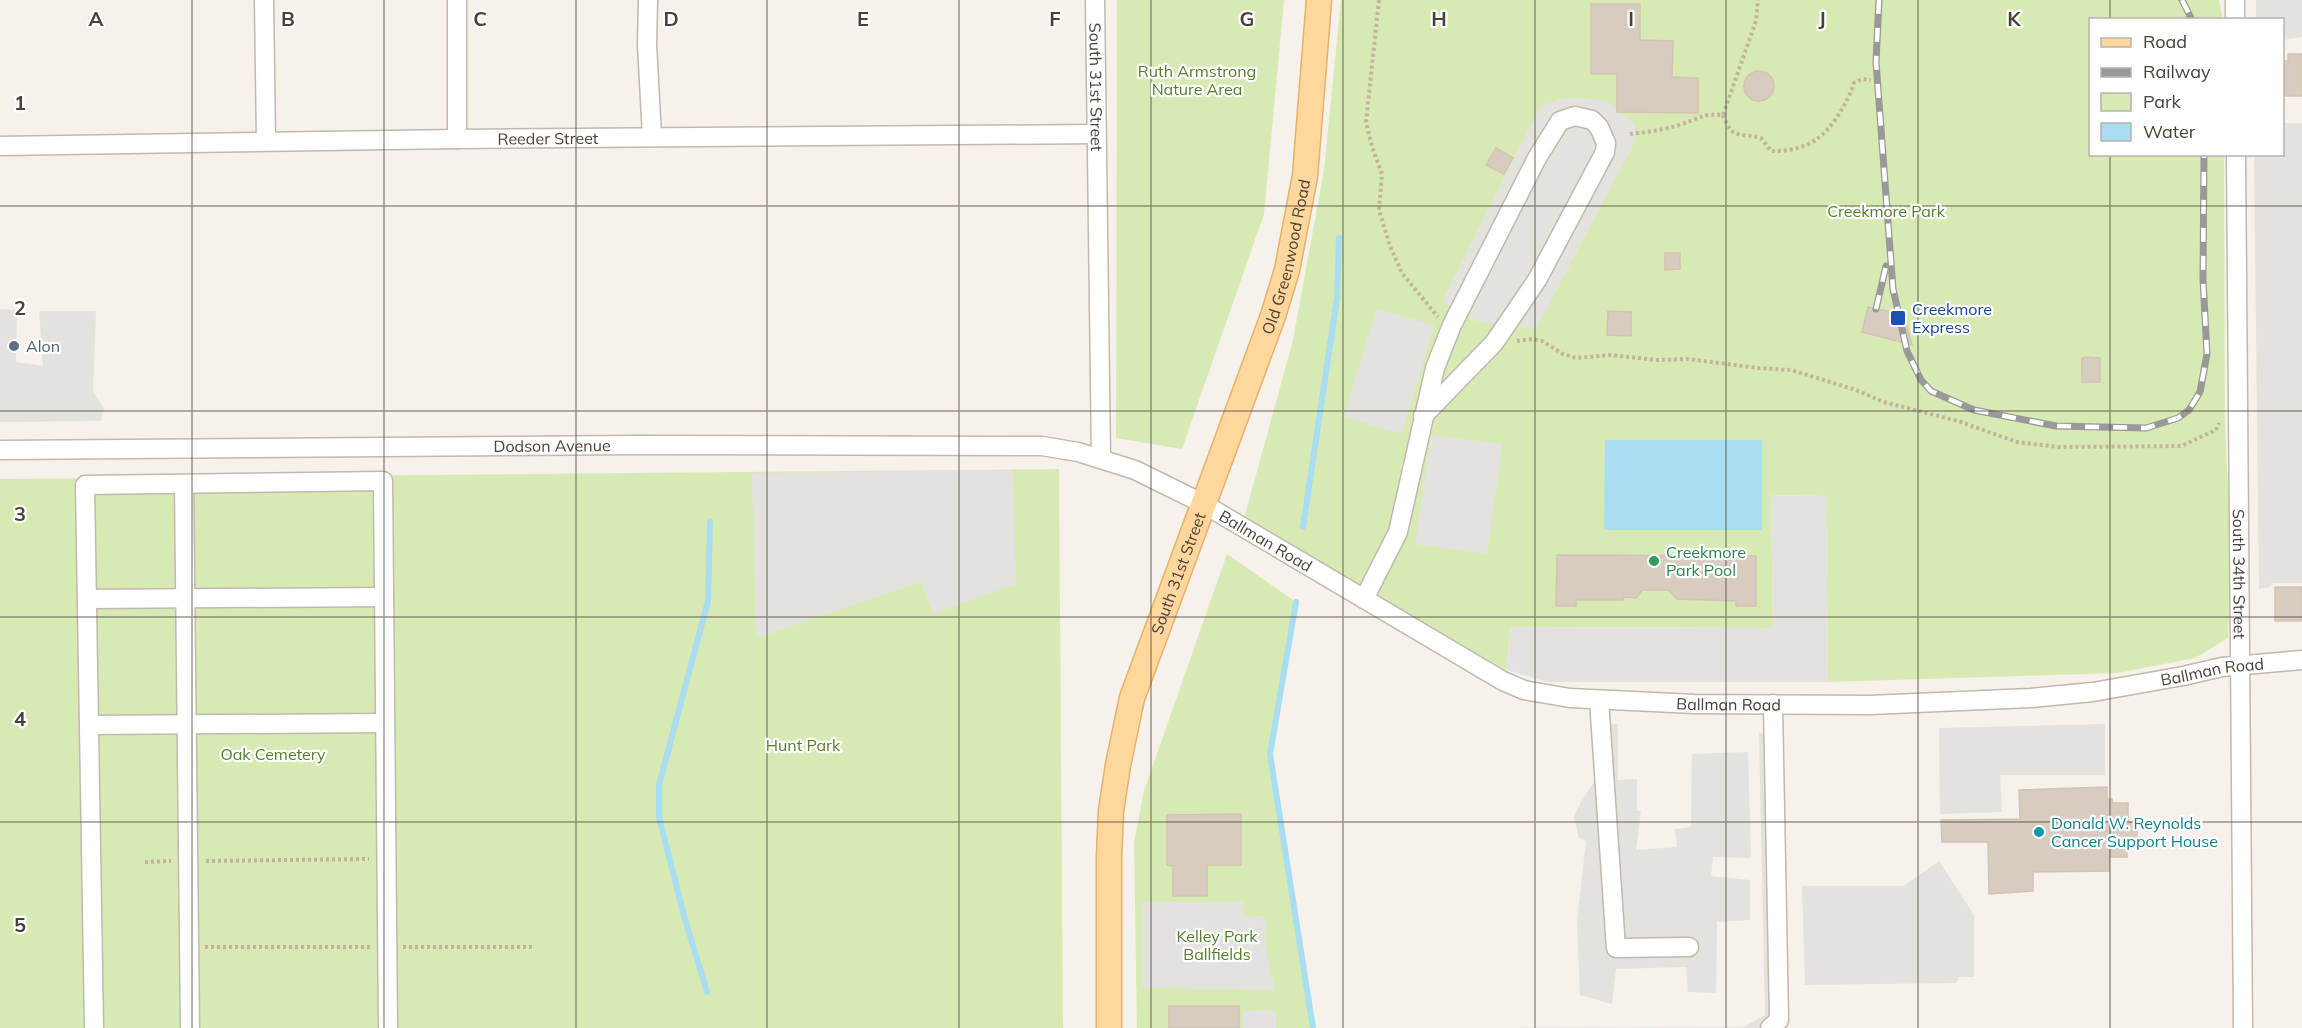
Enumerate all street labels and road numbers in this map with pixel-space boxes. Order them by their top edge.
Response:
street label: South 31st Street [1085,23,1107,152]
street label: Reeder Street [497,128,599,149]
street label: Old Greenwood Road [1257,177,1314,337]
street label: Dodson Avenue [493,435,611,456]
street label: Ballman Road [1216,505,1316,576]
street label: South 31st Street [1146,509,1210,637]
street label: South 34th Street [2229,509,2250,640]
street label: Ballman Road [2159,653,2265,690]
street label: Ballman Road [1676,693,1781,714]

